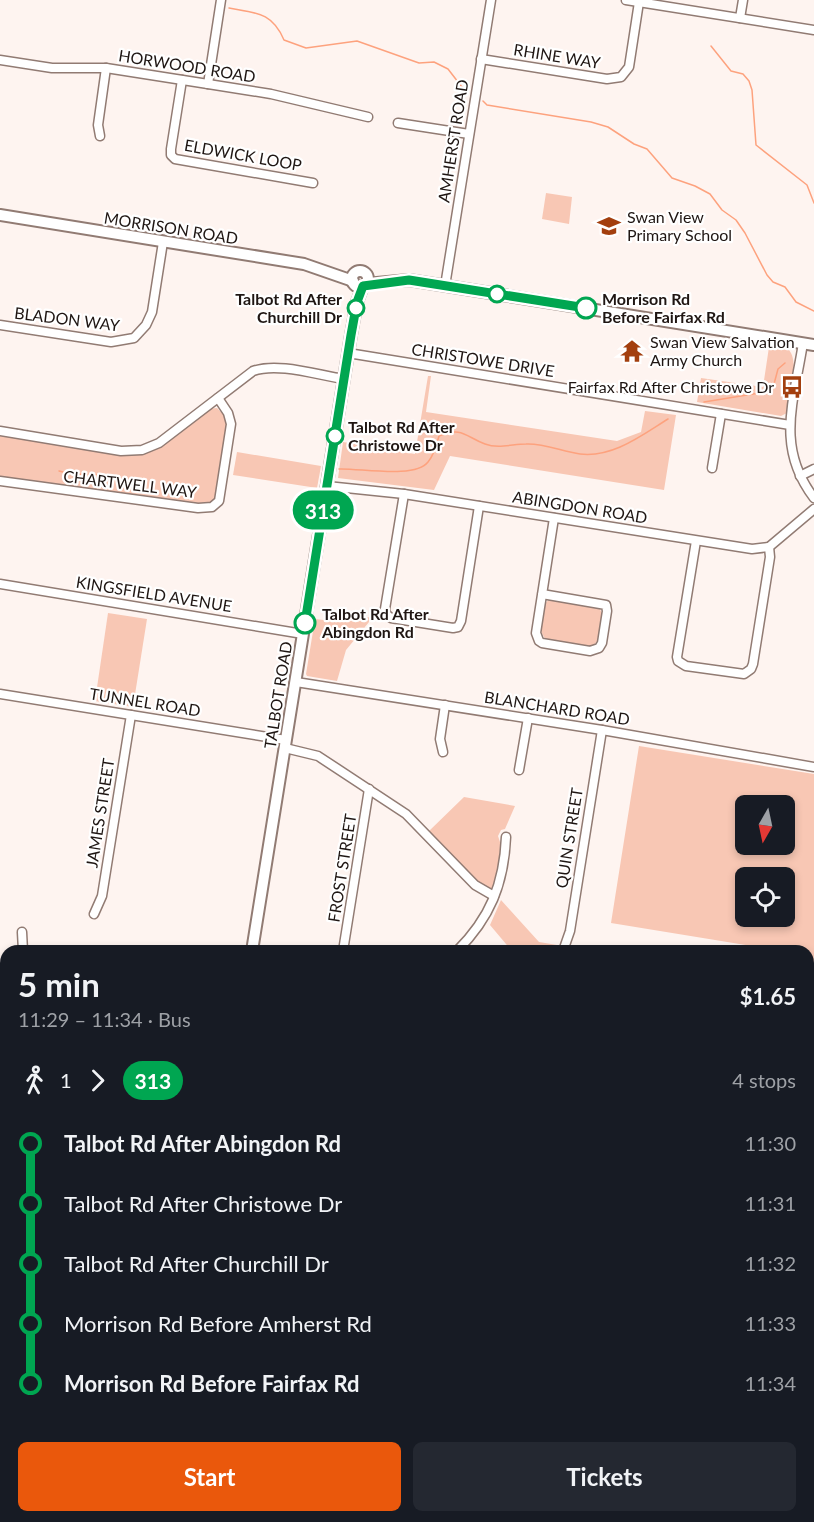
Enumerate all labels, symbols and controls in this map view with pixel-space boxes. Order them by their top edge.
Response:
street label: RHINE WAY [512,39,602,72]
street label: HORWOOD ROAD [117,45,257,86]
street label: AMHERST ROAD [433,78,472,204]
street label: ELDWICK LOOP [183,135,304,174]
place label: Swan View Primary School [627,207,732,244]
street label: MORRISON ROAD [103,208,239,247]
school or university icon: Swan View Primary School [596,213,622,239]
unlabelled marker [488,285,506,303]
place label: Talbot Rd After Churchill Dr [235,289,342,326]
place label: Morrison Rd Before Fairfax Rd [602,289,725,326]
marker: Morrison Rd Before Fairfax Rd [575,297,597,319]
marker: Talbot Rd After Churchill Dr [347,299,365,317]
street label: BLADON WAY [13,303,121,334]
place label: Swan View Salvation Army Church [650,332,795,369]
temple icon: Swan View Salvation Army Church [619,338,645,364]
street label: CHRISTOWE DRIVE [410,339,556,380]
bus stop icon: Fairfax Rd After Christowe Dr [779,374,805,400]
place label: Fairfax Rd After Christowe Dr [568,377,774,396]
place label: Talbot Rd After Christowe Dr [348,417,455,454]
marker: Talbot Rd After Christowe Dr [326,427,344,445]
street label: CHARTWELL WAY [62,466,198,501]
street label: ABINGDON ROAD [511,486,649,527]
line badge: 313 [288,490,358,530]
text: 313 [305,498,341,523]
street label: KINGSFIELD AVENUE [75,572,233,615]
place label: Talbot Rd After Abingdon Rd [321,604,429,641]
marker: Talbot Rd After Abingdon Rd [294,612,316,634]
street label: TALBOT ROAD [260,640,295,750]
street label: TUNNEL ROAD [88,683,202,720]
street label: BLANCHARD ROAD [483,687,631,728]
street label: JAMES STREET [81,756,118,869]
street label: QUIN STREET [551,786,586,890]
north arrow [735,795,795,855]
map controls [735,795,795,927]
street label: FROST STREET [324,812,360,924]
button: locate [735,867,795,927]
text: 5 min [18,964,100,1004]
text: $1.65 [740,983,796,1010]
text: 11:29 – 11:34 · Bus [18,1007,191,1031]
icon: walk [18,1064,51,1097]
icon: forward [81,1064,114,1097]
text: 1 [60,1068,72,1092]
text: 313 [135,1068,171,1093]
text: 4 stops [732,1068,796,1092]
text: Talbot Rd After Abingdon Rd [64,1130,341,1157]
text: 11:30 [745,1131,796,1155]
text: Talbot Rd After Christowe Dr [64,1190,342,1217]
text: 11:31 [745,1191,796,1215]
text: Talbot Rd After Churchill Dr [64,1250,329,1277]
text: 11:32 [745,1251,796,1275]
text: Morrison Rd Before Amherst Rd [64,1310,372,1337]
text: 11:33 [745,1311,796,1335]
text: Morrison Rd Before Fairfax Rd [64,1370,360,1397]
text: 11:34 [745,1371,796,1395]
button: Start [18,1442,401,1511]
button: Tickets [413,1442,796,1511]

